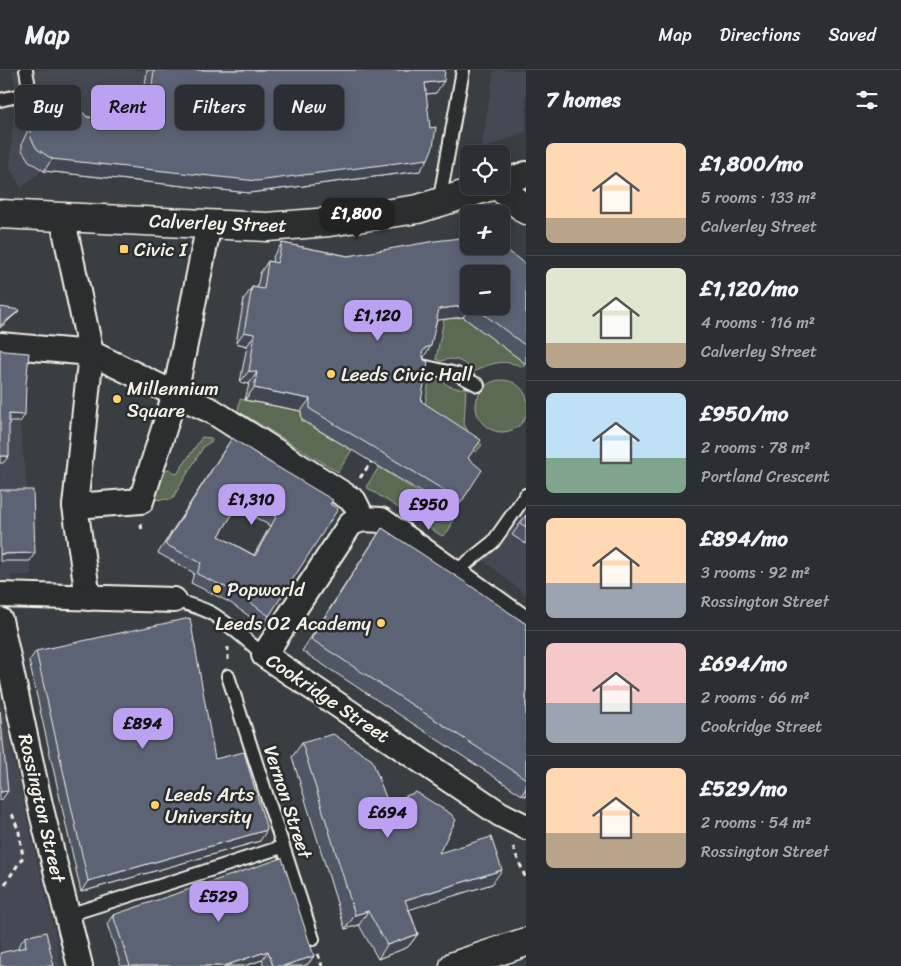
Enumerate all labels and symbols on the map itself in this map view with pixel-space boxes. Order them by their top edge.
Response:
pin: £1,800 [316,198,398,240]
street label: Calverley Street [149,204,287,242]
place label: Civic I [134,233,189,266]
marker: Civic I [118,243,130,255]
pin: £1,120 [337,300,419,342]
place label: Leeds Civic Hall [341,358,473,391]
marker: Leeds Civic Hall [325,368,337,380]
place label: Millennium Square [127,372,219,427]
marker: Millennium Square [111,393,123,405]
pin: £1,310 [211,484,293,526]
pin: £950 [399,488,459,531]
place label: Popworld [227,573,305,606]
marker: Popworld [211,583,223,595]
place label: Leeds O2 Academy [215,607,371,640]
marker: Leeds O2 Academy [375,617,387,629]
street label: Cookridge Street [259,644,397,752]
pin: £894 [113,708,173,750]
street label: Rossington Street [9,730,75,887]
street label: Vernon Street [254,741,322,864]
place label: Leeds Arts University [165,778,255,833]
pin: £694 [358,796,418,839]
marker: Leeds Arts University [149,799,161,811]
pin: £529 [189,880,249,923]

